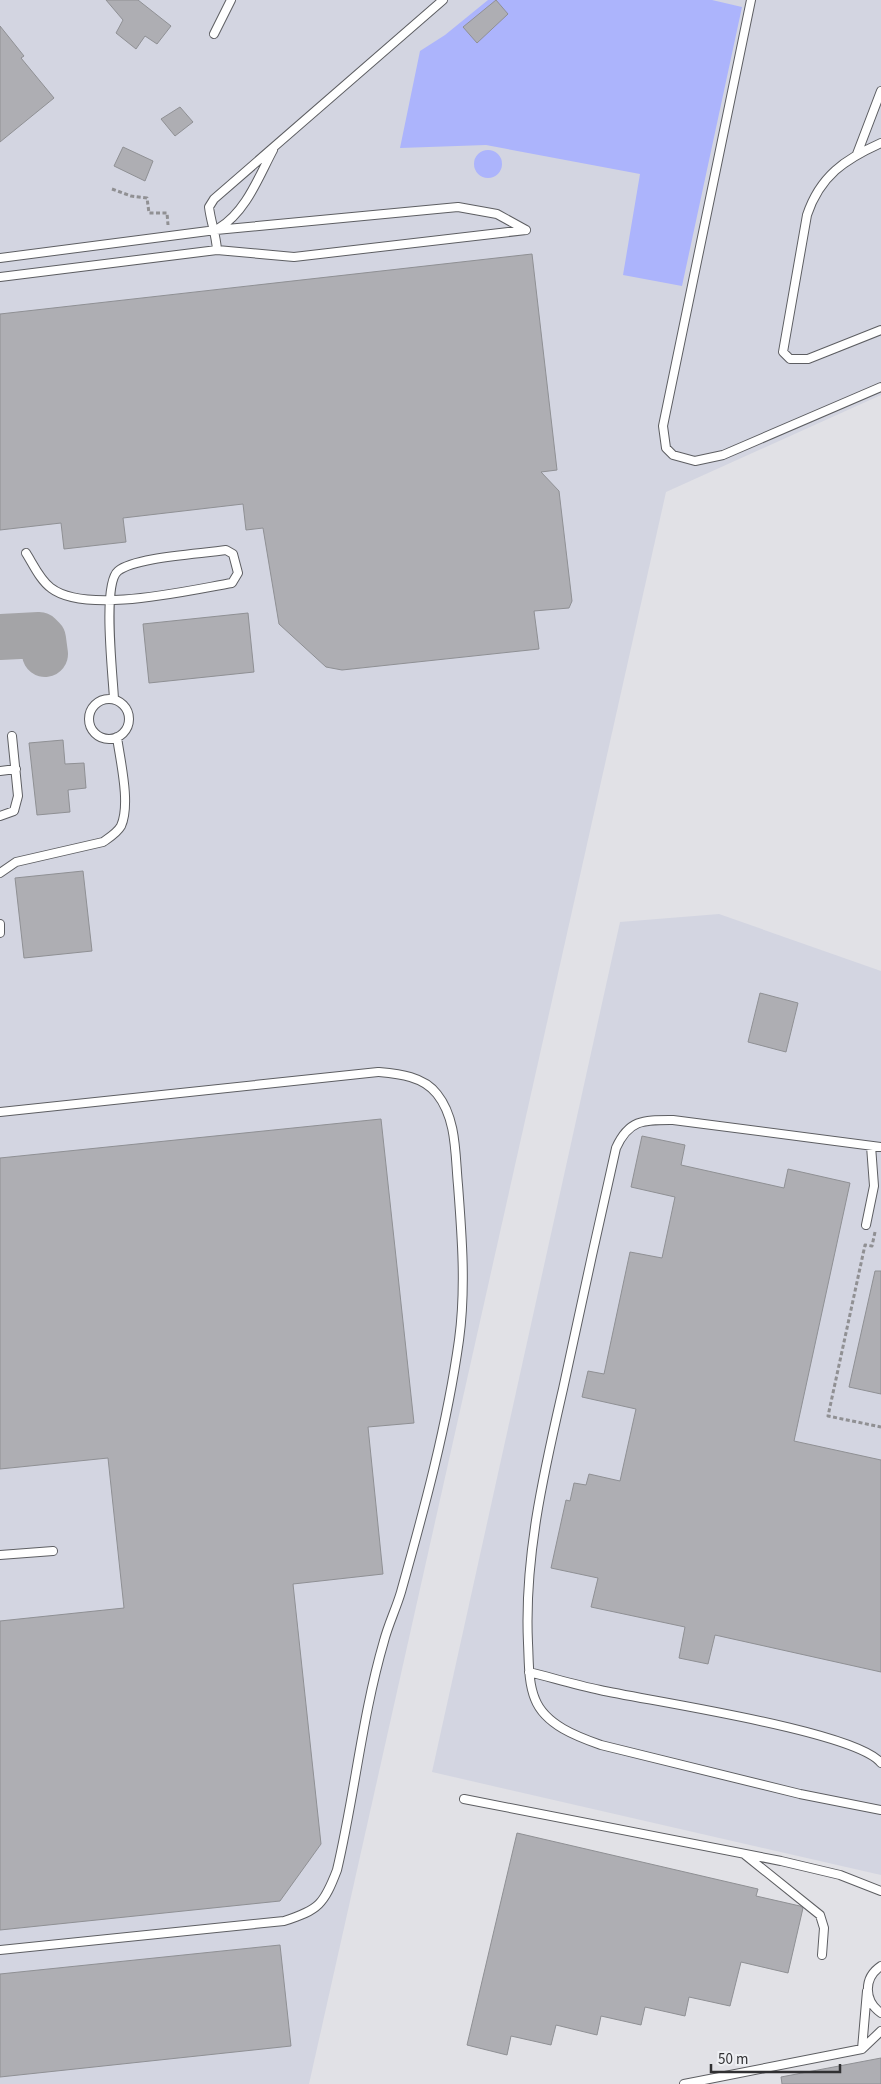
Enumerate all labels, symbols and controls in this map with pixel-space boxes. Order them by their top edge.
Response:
scale bar [711,2042,840,2074]
text: 50 m [718,2049,748,2070]

